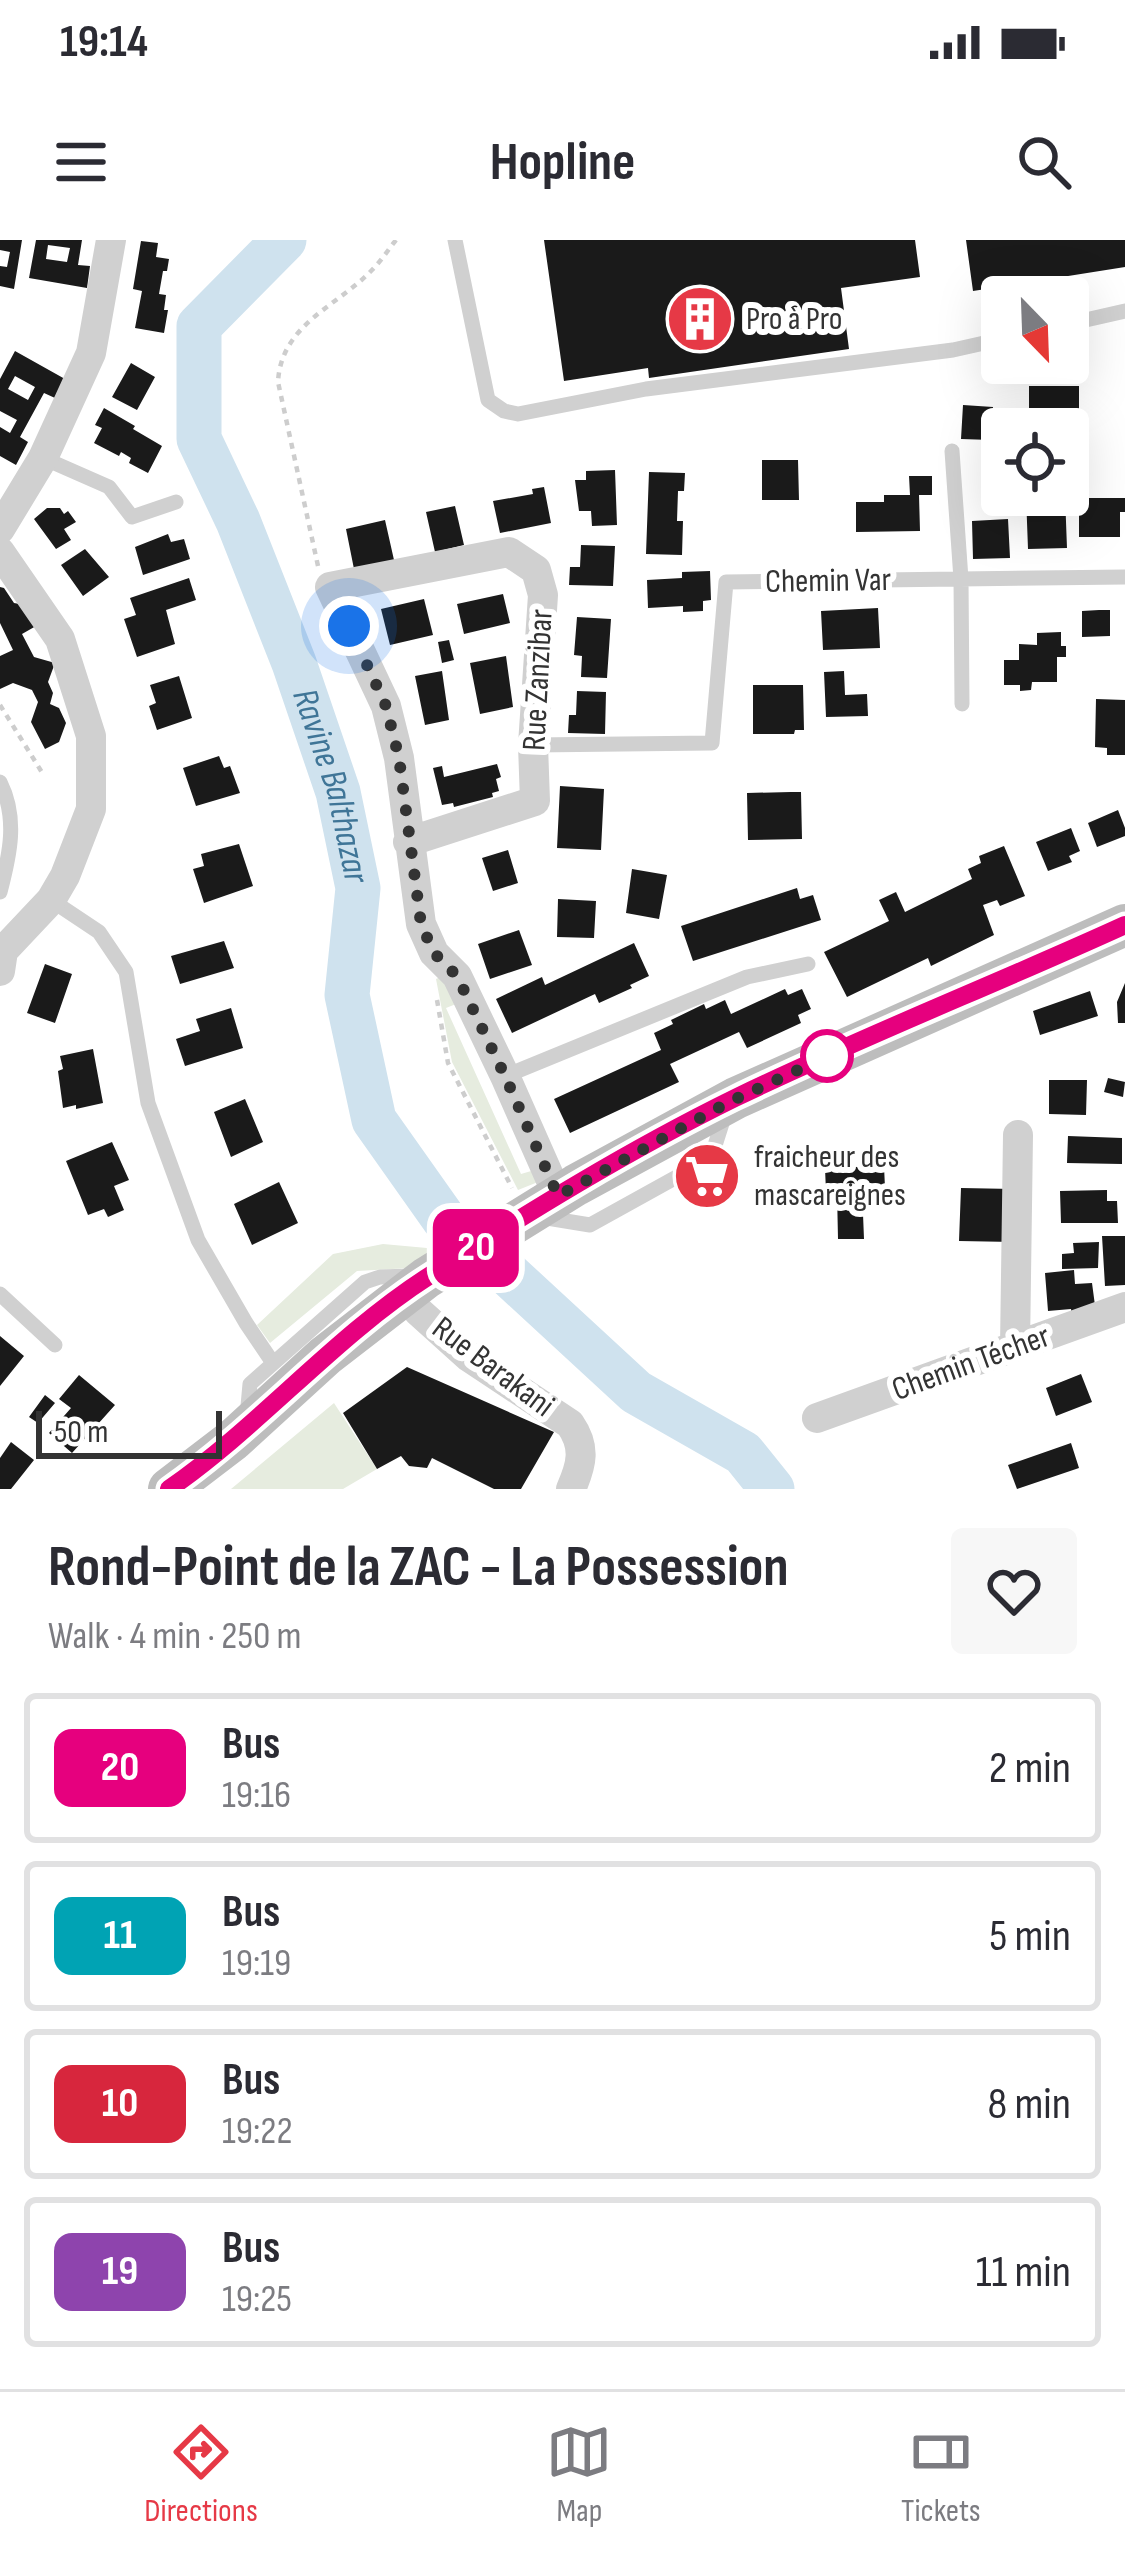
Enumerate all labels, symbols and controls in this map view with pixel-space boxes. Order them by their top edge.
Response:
text: 19:14 [60,15,148,70]
icon: menu [48,129,114,195]
icon: search [1011,129,1077,195]
text: Hopline [490,130,635,195]
north arrow [981,276,1089,384]
map controls [981,276,1089,516]
building icon: Pro à Pro [665,284,735,354]
place label: Pro à Pro [746,299,842,339]
button: locate [981,408,1089,516]
street label: Chemin Var [765,560,891,602]
your location [319,596,379,656]
street label: Rue Zanzibar [514,608,562,752]
water label: Ravine Balthazar [283,683,378,889]
unlabelled marker [802,1031,852,1081]
place label: fraicheur des mascareignes [754,1137,906,1215]
supermarket icon: fraicheur des mascareignes [672,1141,742,1211]
line badge: 20 [422,1209,530,1287]
text: 20 [457,1222,495,1273]
street label: Rue Barakani [424,1308,562,1426]
street label: Chemin Técher [887,1316,1055,1410]
scale bar [36,1405,222,1458]
text: 50 m [54,1412,108,1452]
button: heart [951,1528,1077,1654]
text: Rond-Point de la ZAC - La Possession [48,1534,789,1602]
text: Walk · 4 min · 250 m [48,1613,302,1660]
text: Bus [222,1717,280,1772]
text: 2 min [989,1741,1071,1796]
text: 20 [101,1742,139,1793]
text: 19:16 [222,1772,291,1819]
text: Bus [222,1885,280,1940]
text: 5 min [989,1909,1071,1964]
text: 11 [104,1910,136,1961]
text: 19:19 [222,1940,291,1987]
text: Bus [222,2053,280,2108]
text: 8 min [988,2077,1071,2132]
text: 10 [102,2078,138,2129]
text: 19:22 [222,2108,292,2155]
text: Bus [222,2221,280,2276]
text: 11 min [976,2245,1071,2300]
text: 19 [102,2246,138,2297]
text: 19:25 [222,2276,292,2323]
tab: Directions [144,2419,258,2531]
tab: Map [546,2419,612,2531]
tab: Tickets [901,2419,981,2531]

